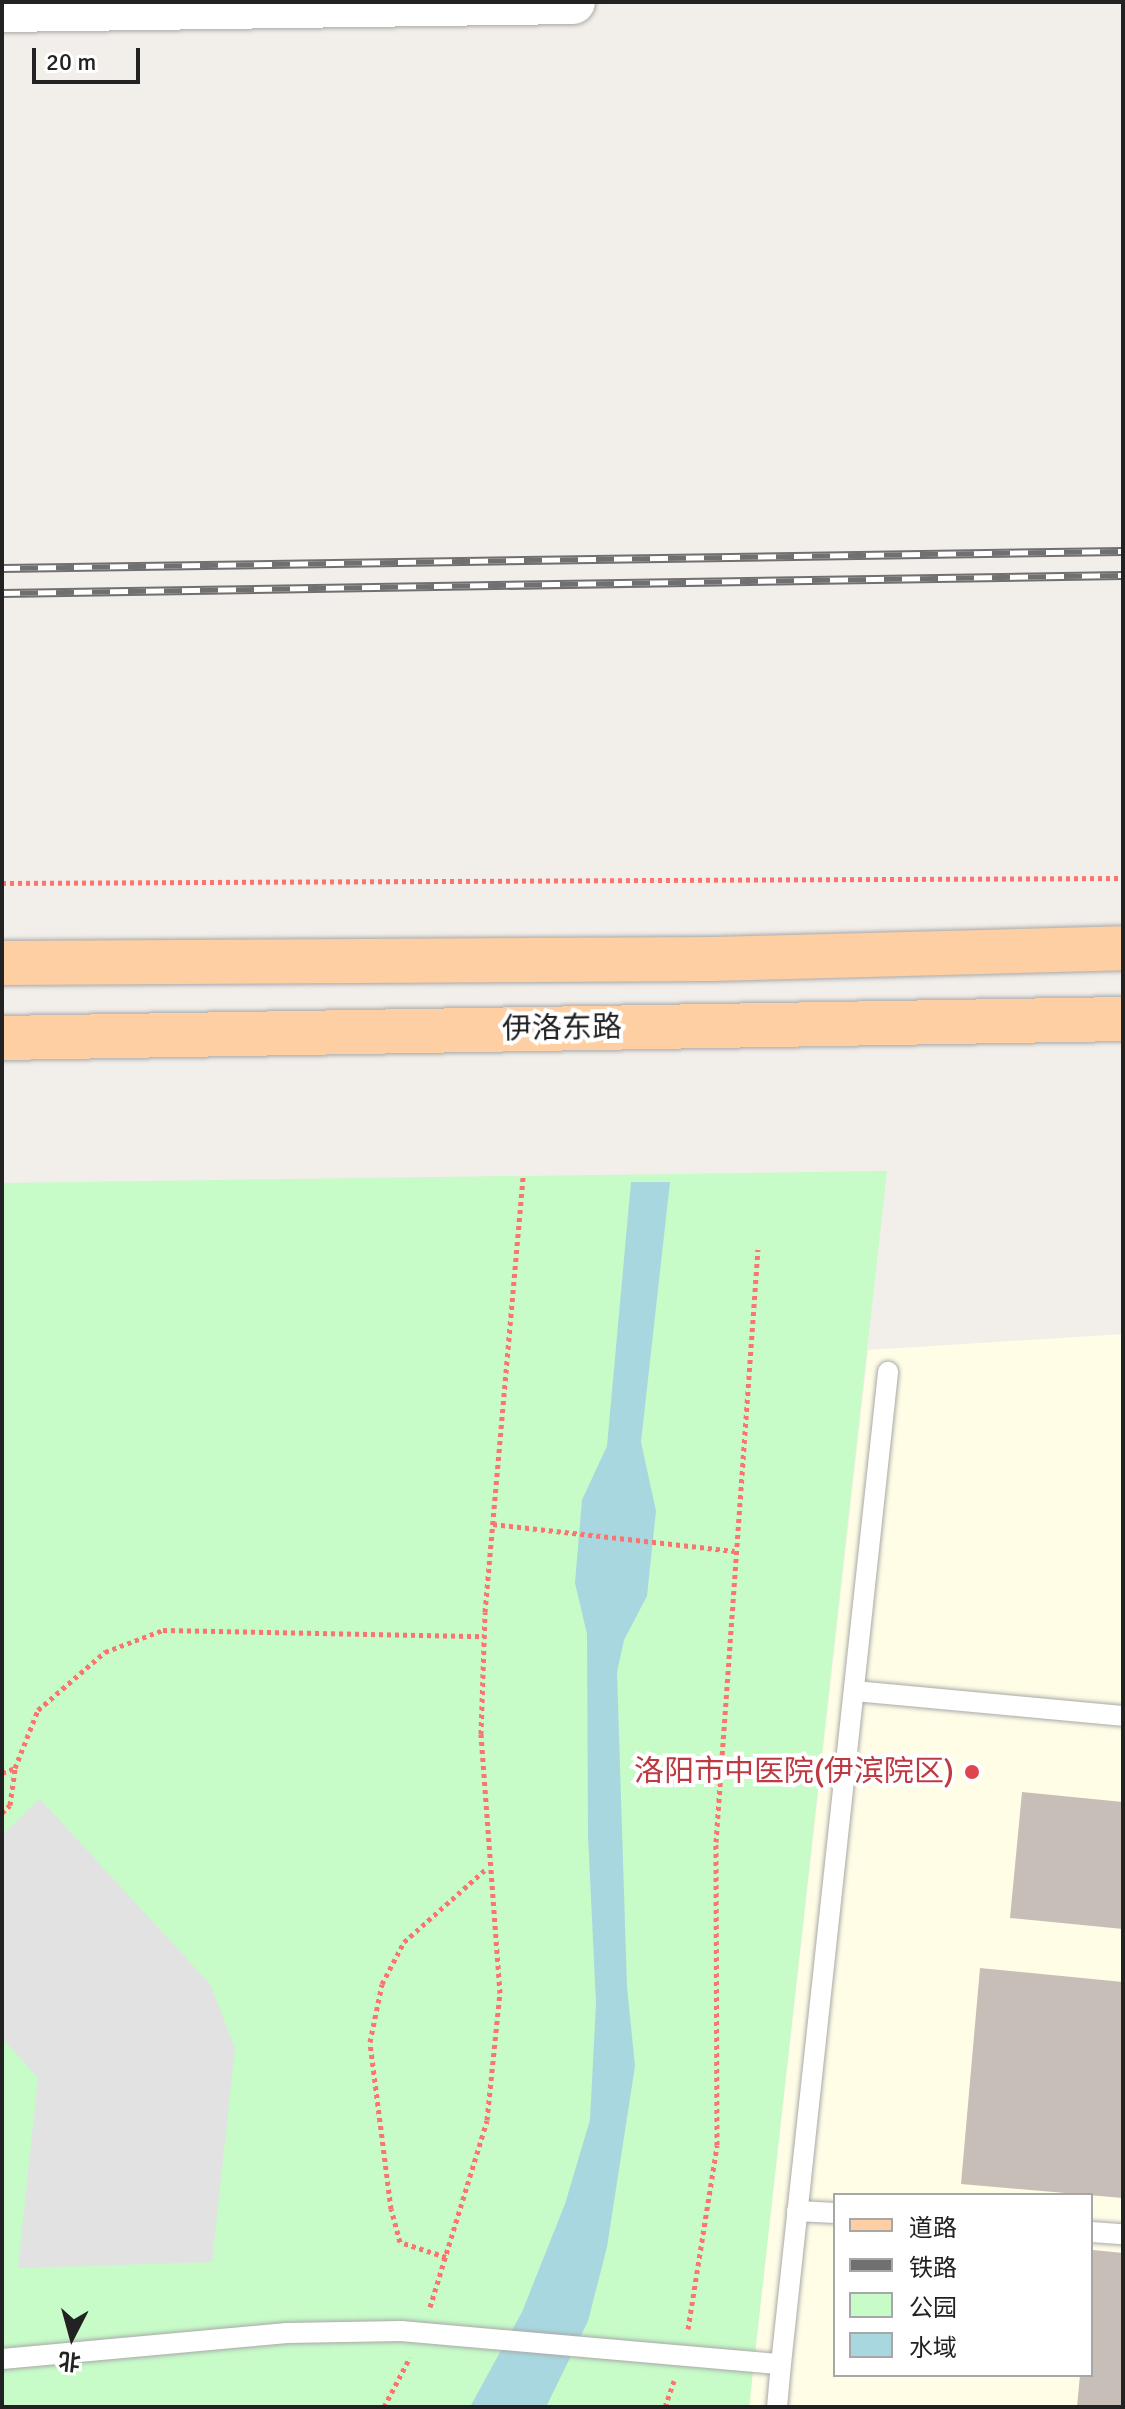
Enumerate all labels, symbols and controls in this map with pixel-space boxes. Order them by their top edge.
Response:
scale bar [36,32,144,82]
text: 20 m [46,47,96,77]
street label: 伊洛东路 [502,1010,622,1048]
place label: 洛阳市中医院(伊滨院区) [634,1754,954,1790]
marker: 洛阳市中医院(伊滨院区) [961,1761,983,1783]
legend [833,2193,1093,2377]
text: 道路 [909,2213,957,2243]
text: 铁路 [909,2253,957,2283]
text: 公园 [909,2293,957,2323]
north arrow [32,2297,112,2377]
text: 水域 [909,2333,957,2363]
text: 北 [57,2347,82,2376]

